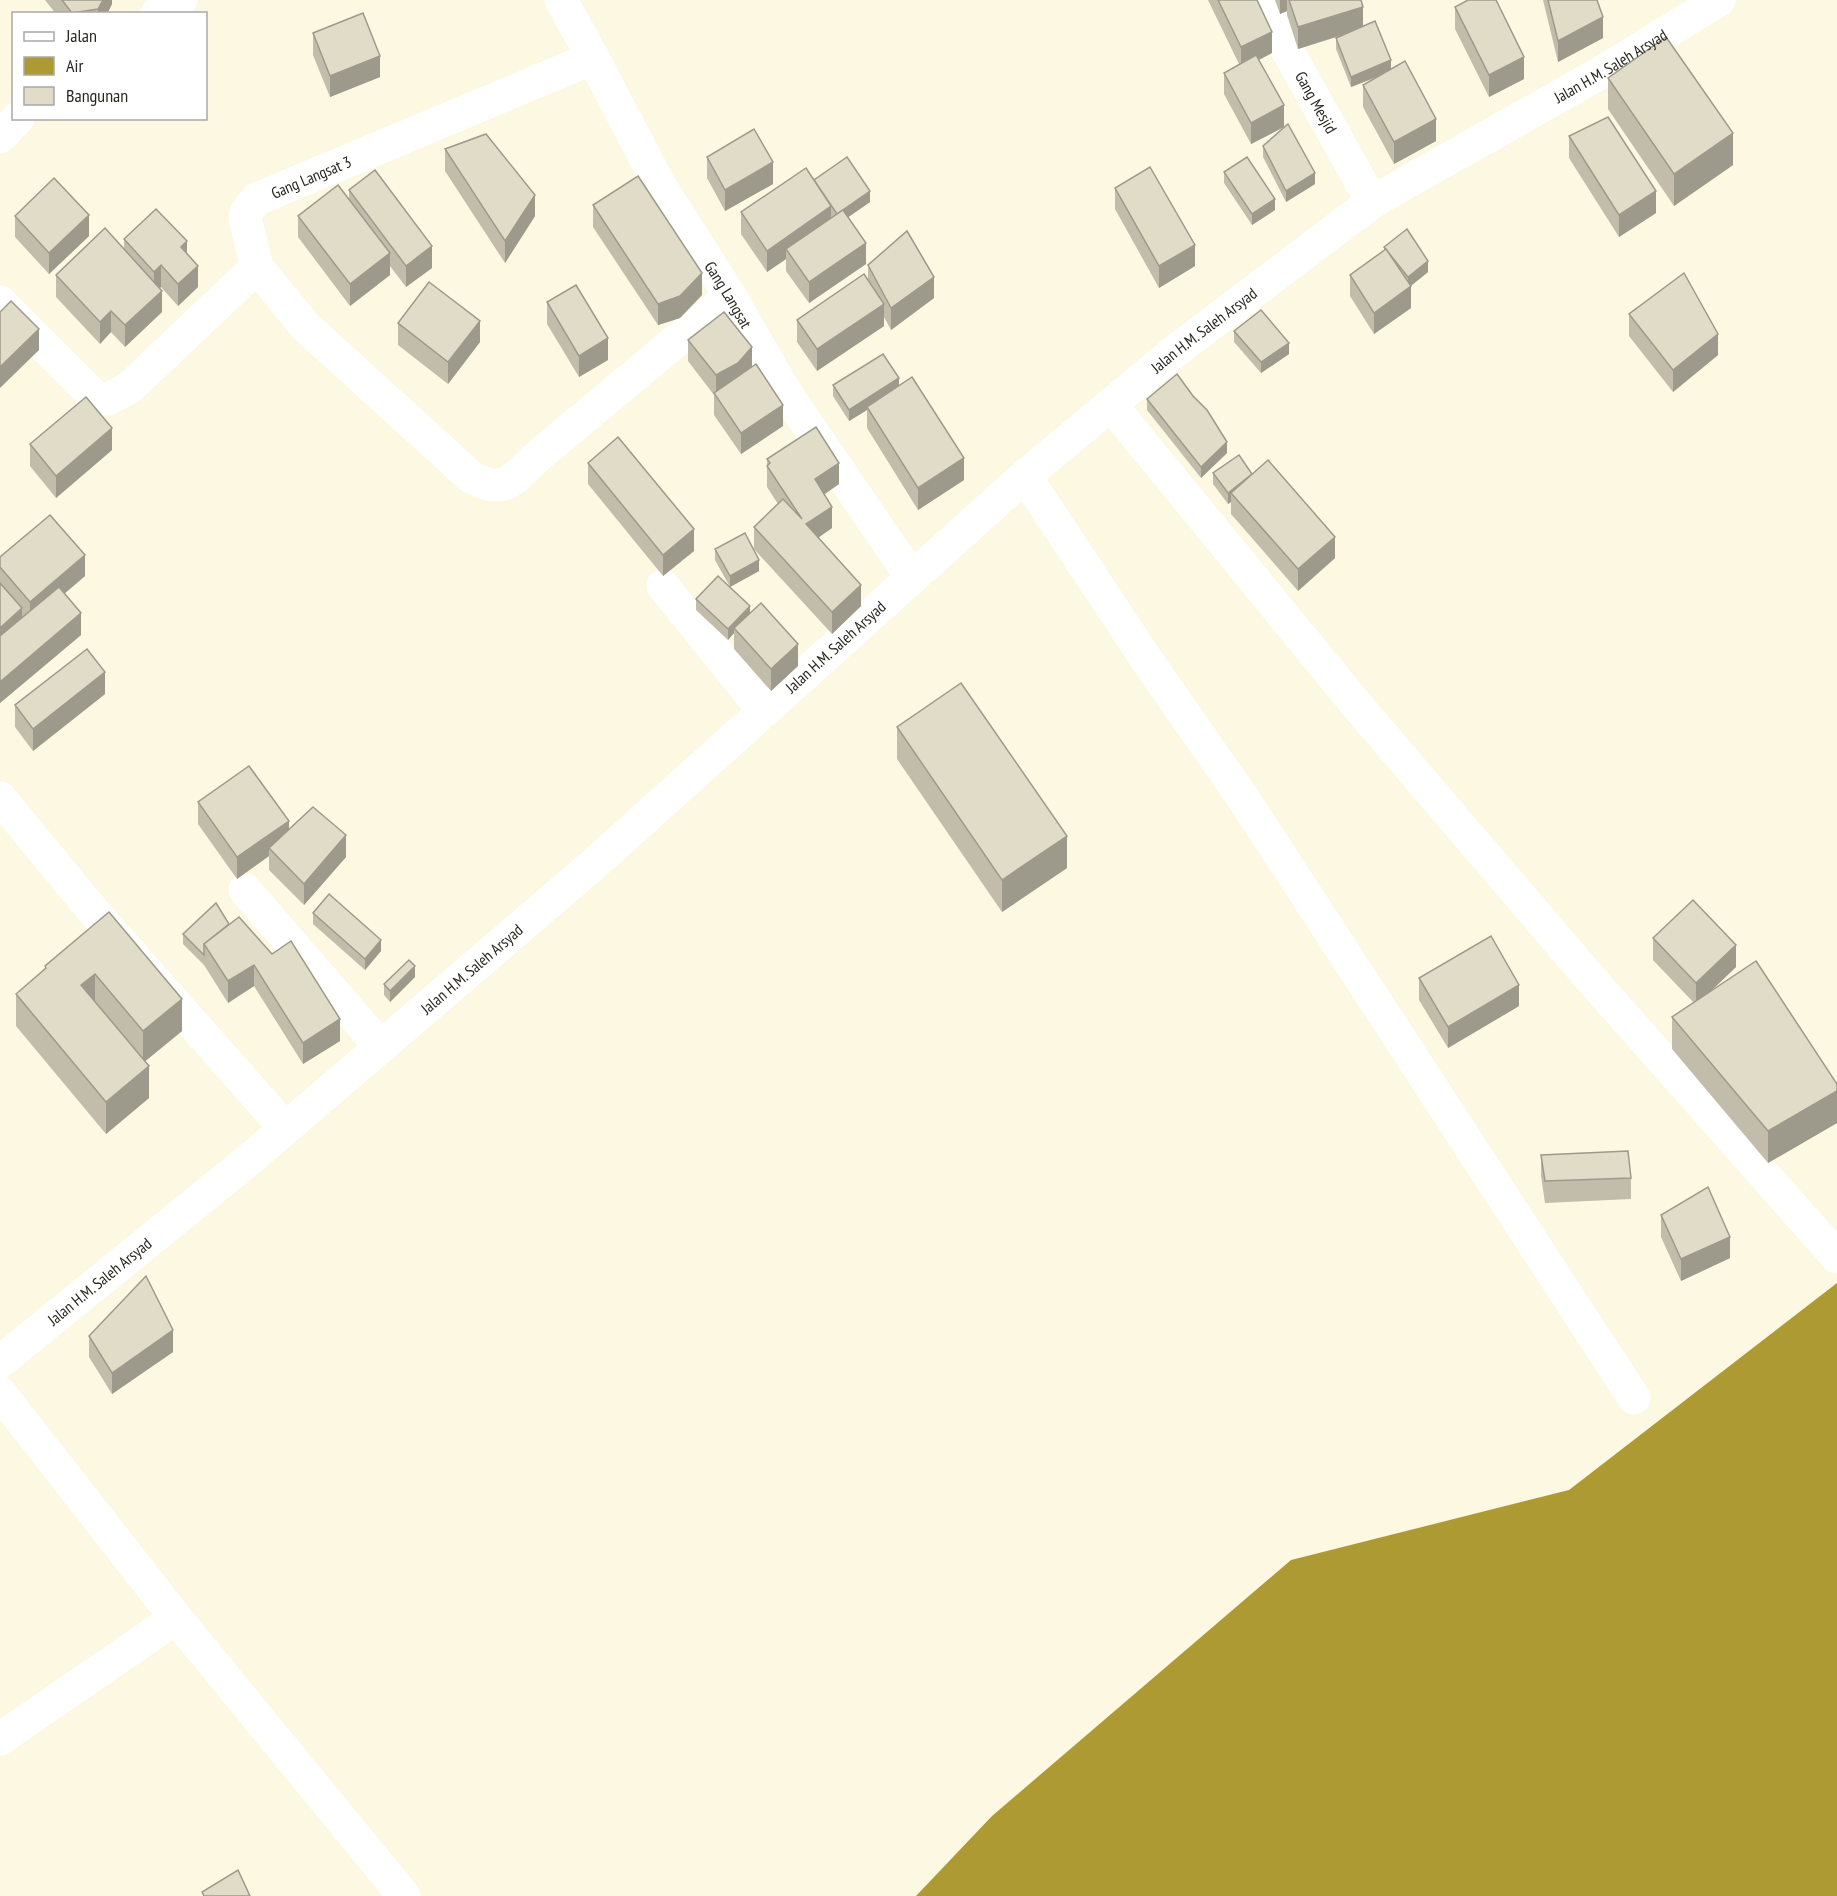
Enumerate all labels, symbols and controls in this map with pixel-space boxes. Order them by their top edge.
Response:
legend [12,12,207,120]
text: Jalan [65,24,97,47]
street label: Jalan H.M. Saleh Arsyad [1550,24,1671,108]
text: Air [66,54,83,77]
street label: Gang Mesjid [1291,68,1342,137]
text: Bangunan [66,84,128,107]
street label: Gang Langsat 3 [268,151,354,203]
street label: Gang Langsat [700,257,757,332]
street label: Jalan H.M. Saleh Arsyad [1146,283,1261,378]
street label: Jalan H.M. Saleh Arsyad [780,596,890,698]
street label: Jalan H.M. Saleh Arsyad [416,920,527,1019]
street label: Jalan H.M. Saleh Arsyad [43,1233,155,1330]

